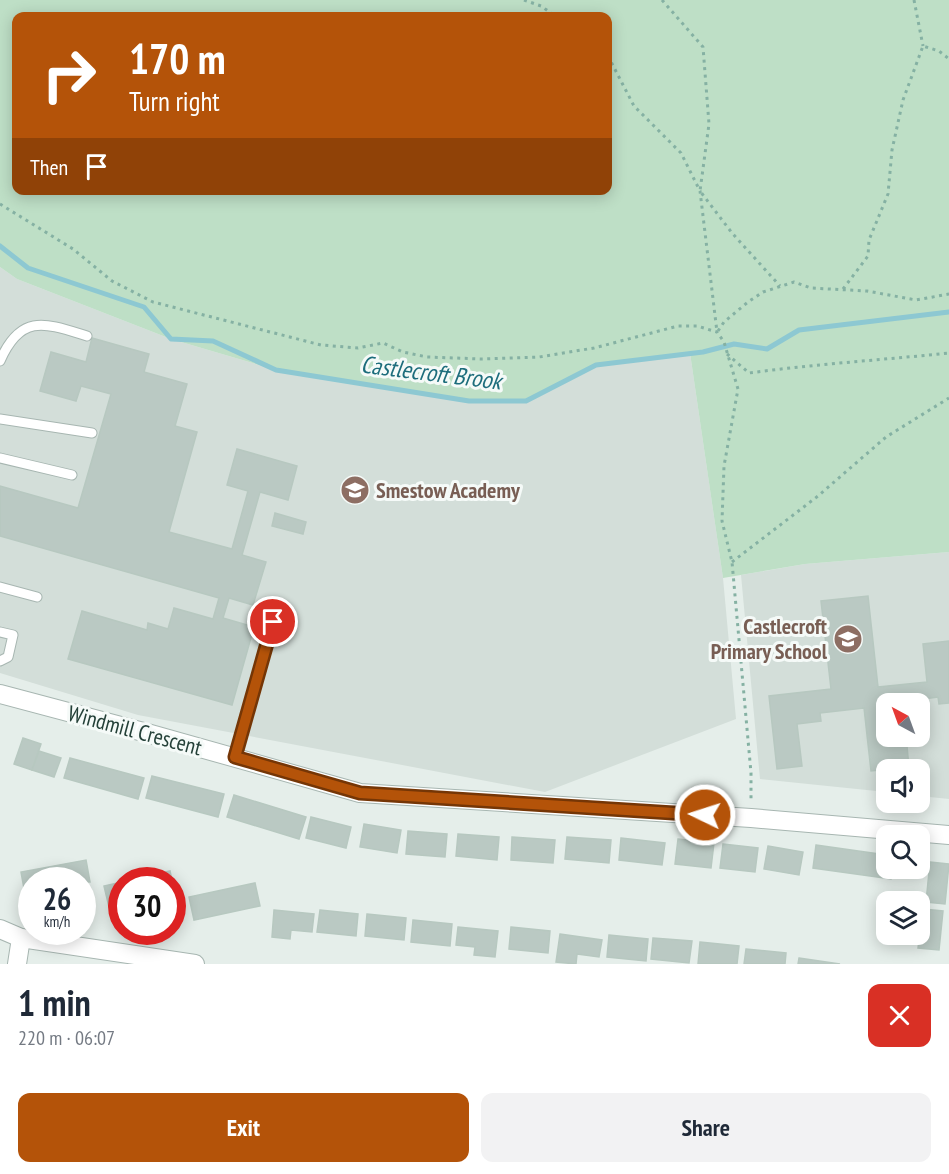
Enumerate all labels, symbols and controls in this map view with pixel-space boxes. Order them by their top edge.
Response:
text: 170 m [129,31,226,86]
icon: right [30,36,108,114]
text: Turn right [129,84,220,118]
icon: arrive [80,150,113,183]
text: Then [30,153,68,181]
water label: Castlecroft Brook [359,349,506,397]
school or university icon: Smestow Academy [339,474,371,506]
place label: Smestow Academy [376,476,521,504]
pin [247,596,298,647]
icon: arrive [256,605,289,638]
place label: Castlecroft Primary School [711,612,828,665]
school or university icon: Castlecroft Primary School [832,623,864,655]
north arrow [876,693,930,747]
map controls [876,693,930,945]
street label: Windmill Crescent [65,699,205,761]
button: sound [876,759,930,813]
position arrow [673,783,737,847]
button: search [876,825,930,879]
speed limit sign: 30 [108,867,186,945]
text: 26 [43,879,71,918]
button: layers [876,891,930,945]
text: km/h [44,912,70,931]
text: 1 min [18,979,91,1026]
button: close [868,984,931,1047]
text: 220 m · 06:07 [18,1025,115,1051]
button: Exit [18,1093,469,1162]
button: Share [481,1093,931,1162]

